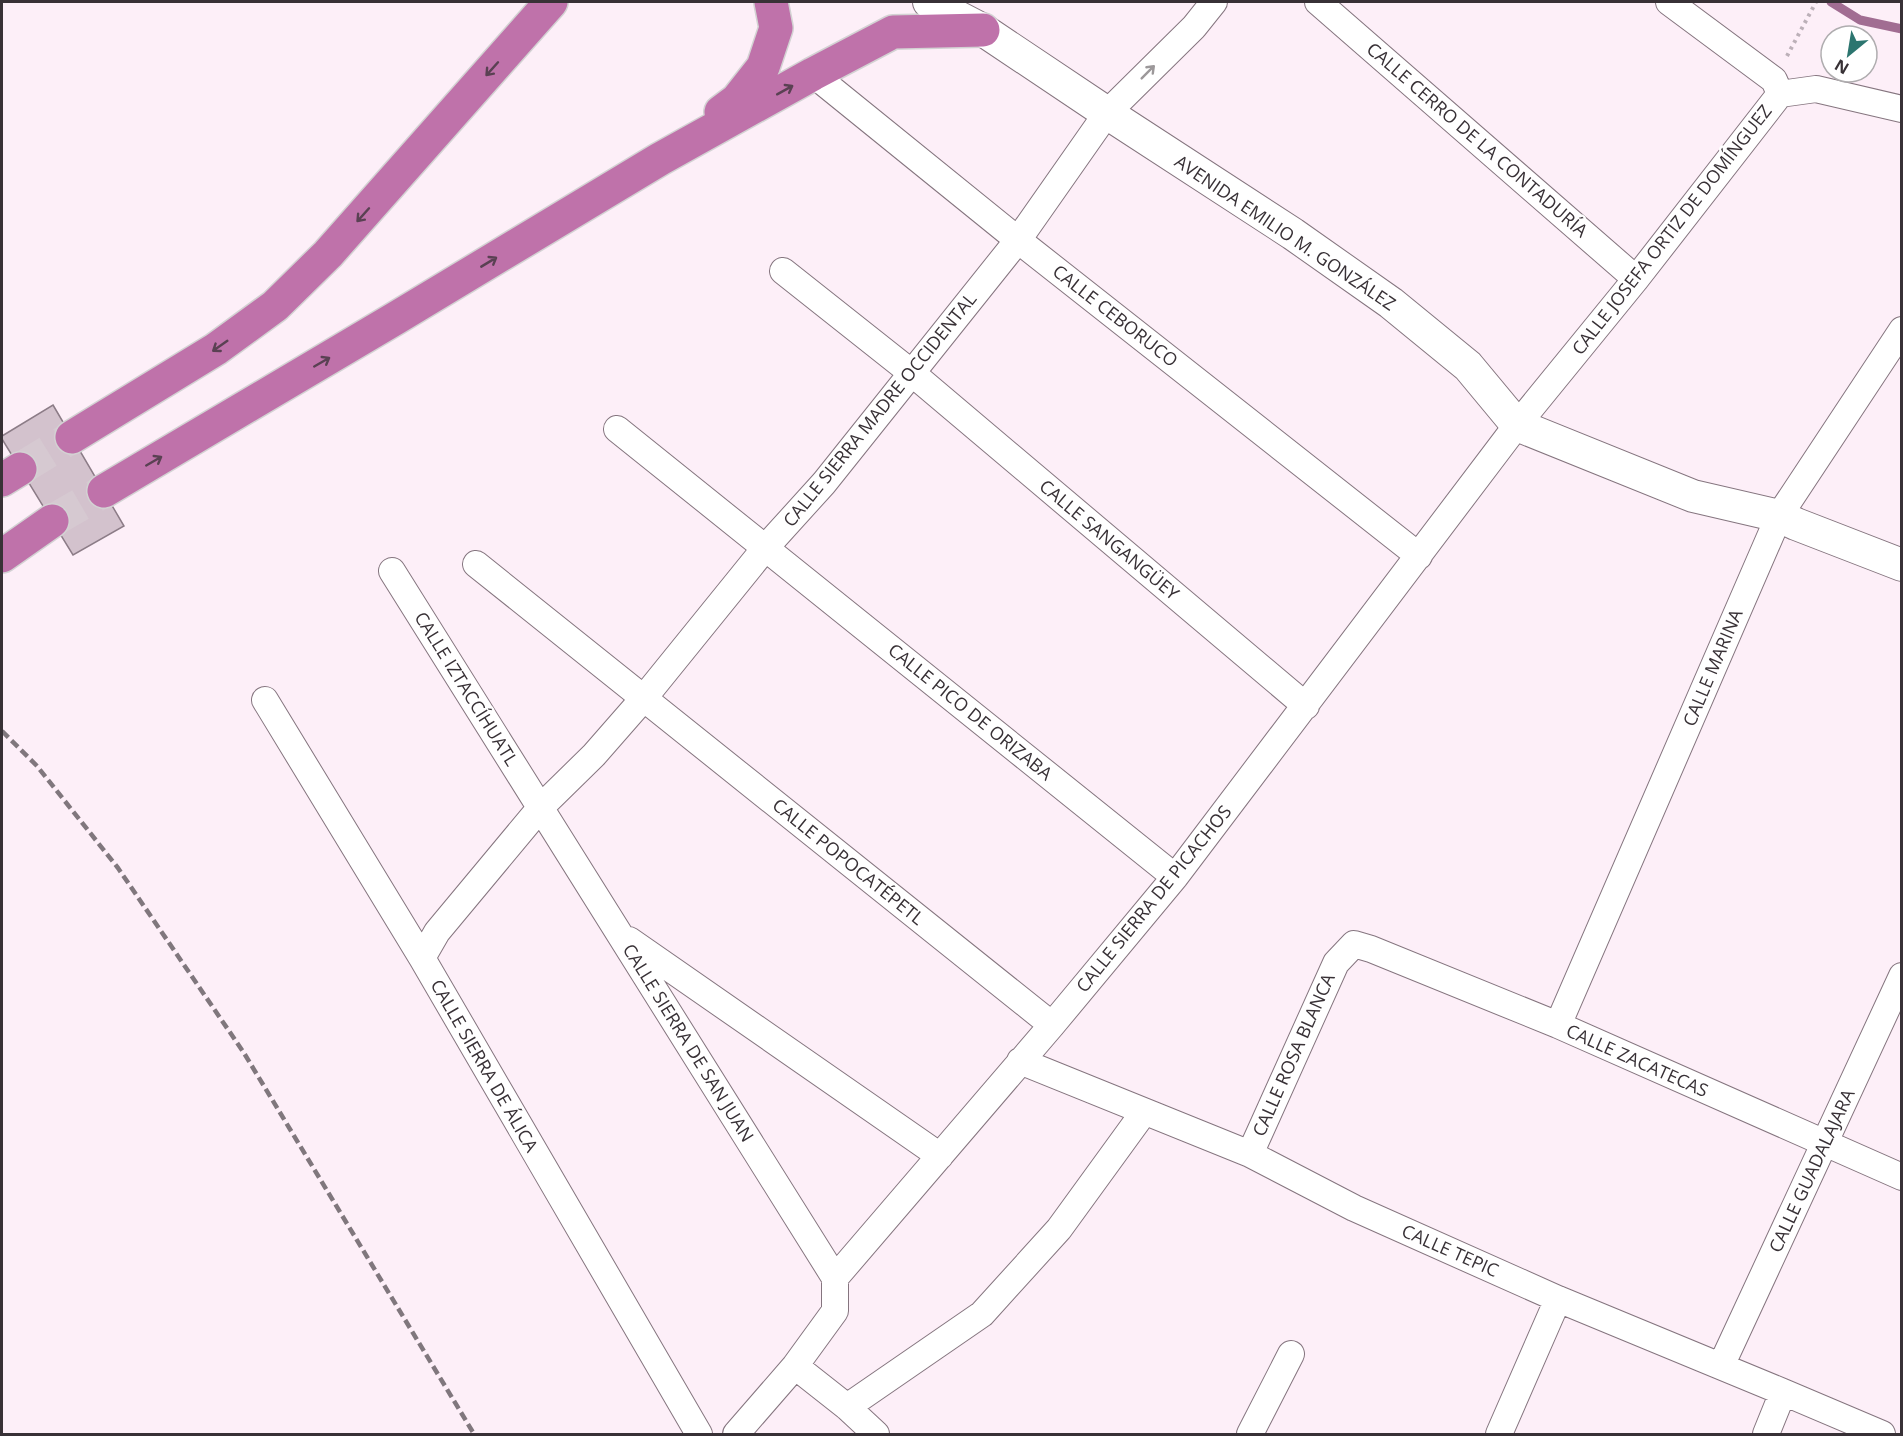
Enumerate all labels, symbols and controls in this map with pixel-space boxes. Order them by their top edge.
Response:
north arrow [1819,24,1879,84]
street label: CALLE CERRO DE LA CONTADURÍA [1362,37,1594,242]
text: N [1830,54,1853,80]
one-way arrow [485,61,499,76]
one-way arrow [1141,65,1156,80]
one-way arrow [775,84,793,95]
street label: CALLE JOSEFA ORTIZ DE DOMÍNGUEZ [1566,99,1777,359]
street label: AVENIDA EMILIO M. GONZÁLEZ [1170,149,1401,315]
one-way arrow [356,207,370,222]
one-way arrow [480,256,497,268]
street label: CALLE CEBORUCO [1048,259,1183,372]
street label: CALLE SIERRA MADRE OCCIDENTAL [777,287,981,531]
one-way arrow [212,340,228,353]
one-way arrow [313,356,330,368]
one-way arrow [145,455,162,467]
street label: CALLE SANGANGÜEY [1035,474,1185,605]
street label: CALLE MARINA [1677,605,1748,730]
street label: CALLE IZTACCÍHUATL [410,607,524,770]
street label: CALLE PICO DE ORIZABA [884,638,1058,785]
street label: CALLE POPOCATÉPETL [768,793,929,930]
street label: CALLE SIERRA DE PICACHOS [1070,800,1236,997]
street label: CALLE SIERRA DE SAN JUAN [618,939,760,1146]
street label: CALLE ROSA BLANCA [1246,969,1340,1140]
street label: CALLE SIERRA DE ÁLICA [426,975,544,1157]
street label: CALLE ZACATECAS [1563,1018,1712,1102]
street label: CALLE GUADALAJARA [1763,1084,1860,1256]
street label: CALLE TEPIC [1398,1218,1502,1282]

